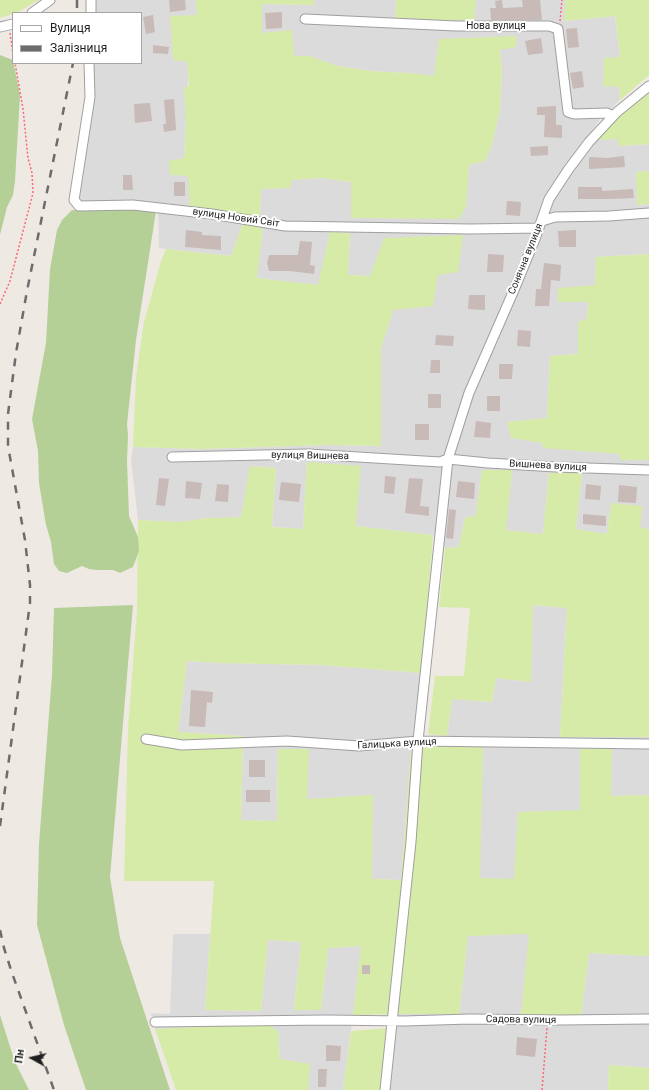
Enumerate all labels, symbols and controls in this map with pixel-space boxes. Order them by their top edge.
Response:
legend [12,12,142,64]
street label: Нова вулиця [466,20,526,32]
text: Вулиця [50,21,91,35]
text: Залізниця [50,41,107,55]
street label: вулиця Новий Світ [192,206,280,230]
street label: Сонячна вулиця [506,222,546,296]
street label: вулиця Вишнева [271,449,349,463]
street label: Вишнева вулиця [509,458,587,474]
street label: Галицька вулиця [357,736,437,752]
street label: Садова вулиця [486,1013,556,1027]
north arrow [12,1038,52,1078]
text: Пн [12,1048,27,1064]

